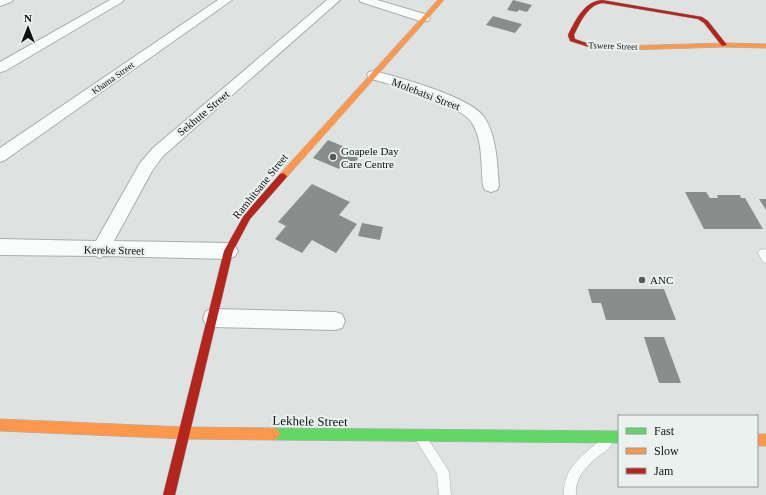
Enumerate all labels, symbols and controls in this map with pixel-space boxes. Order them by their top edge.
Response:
north arrow [8,8,48,48]
text: N [24,12,32,24]
street label: Tswere Street [588,40,638,52]
street label: Khama Street [90,59,136,96]
street label: Molebatsi Street [390,75,462,113]
street label: Sekhute Street [175,88,231,138]
place label: Goapele Day Care Centre [341,145,399,170]
street label: Ramhitsane Street [230,151,290,221]
marker: Goapele Day Care Centre [328,152,338,162]
street label: Kereke Street [84,243,144,257]
place label: ANC [650,274,673,286]
marker: ANC [637,275,647,285]
street label: Lekhele Street [272,413,348,429]
legend [618,415,758,487]
text: Fast [654,424,675,438]
text: Slow [654,444,679,458]
text: Jam [654,464,674,478]

